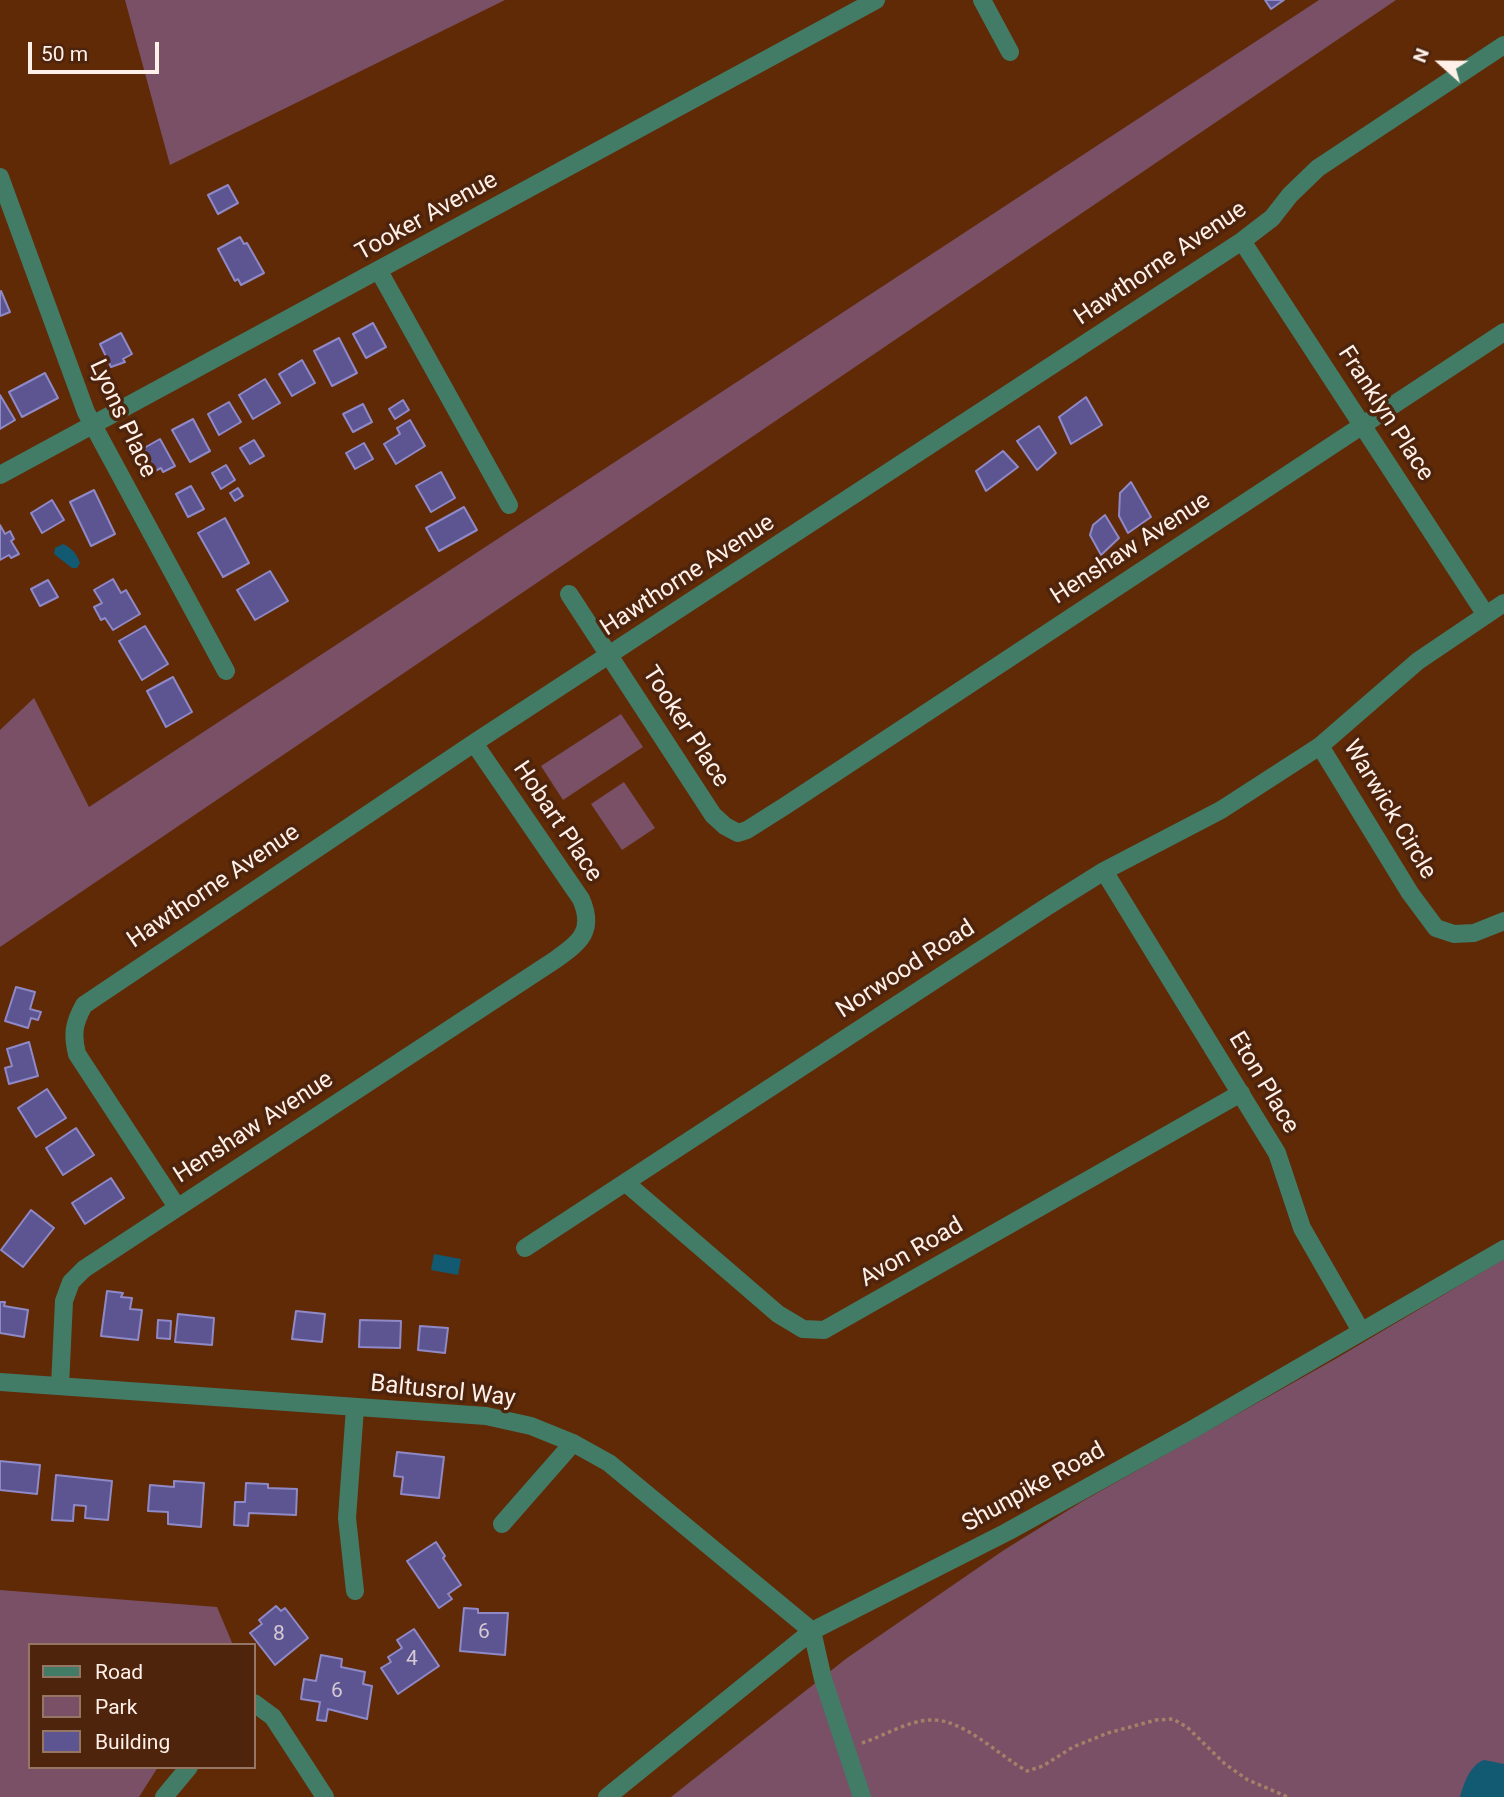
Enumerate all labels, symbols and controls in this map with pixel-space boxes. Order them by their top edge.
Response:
scale bar [32,28,163,72]
north arrow [1406,28,1476,98]
text: 50 m [41,42,88,66]
text: N [1408,45,1434,66]
street label: Tooker Avenue [351,166,503,268]
street label: Hawthorne Avenue [1069,196,1253,332]
street label: Franklyn Place [1331,341,1439,487]
street label: Lyons Place [82,355,162,483]
street label: Henshaw Avenue [1046,487,1216,611]
street label: Hawthorne Avenue [596,509,780,643]
street label: Tooker Place [635,661,735,793]
street label: Warwick Circle [1336,735,1442,885]
street label: Hobart Place [506,756,608,888]
street label: Hawthorne Avenue [122,819,306,955]
street label: Norwood Road [831,915,981,1025]
street label: Eton Place [1221,1027,1305,1139]
street label: Henshaw Avenue [169,1066,339,1190]
street label: Avon Road [855,1212,969,1294]
street label: Baltusrol Way [369,1370,517,1414]
street label: Shunpike Road [958,1437,1110,1539]
house number: 6 [478,1620,490,1646]
house number: 8 [273,1622,285,1648]
legend [28,1643,256,1769]
house number: 4 [406,1647,418,1673]
text: Road [95,1660,143,1684]
house number: 6 [331,1679,343,1705]
text: Park [95,1695,137,1719]
text: Building [95,1730,170,1754]

